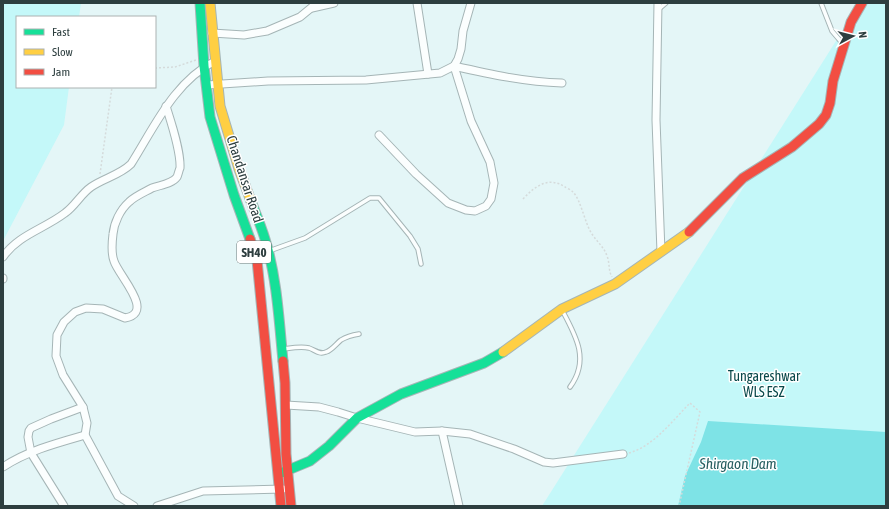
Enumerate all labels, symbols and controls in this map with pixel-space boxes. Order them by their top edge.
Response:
legend [16,16,156,88]
north arrow [833,16,873,56]
text: Fast [52,25,70,39]
text: N [857,31,869,39]
text: Slow [52,45,73,59]
text: Jam [52,65,70,79]
street label: Chandansar Road [223,133,267,225]
road number: SH40 [237,241,271,263]
park label: Tungareshwar WLS ESZ [728,368,801,400]
water label: Shirgaon Dam [698,455,777,472]

